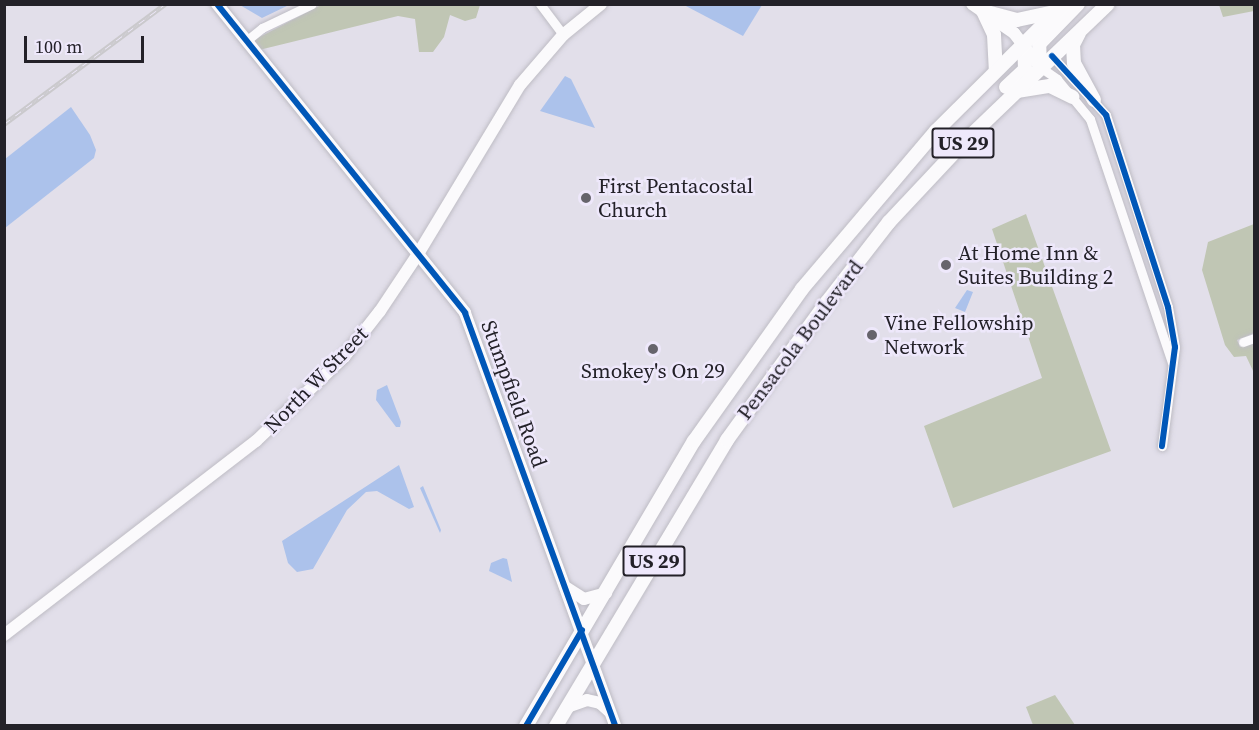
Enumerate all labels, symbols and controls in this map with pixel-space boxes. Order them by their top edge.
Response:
scale bar [27,24,147,62]
text: 100 m [35,34,82,59]
road number: US 29 [932,126,994,160]
place label: First Pentacostal Church [598,173,753,223]
marker: First Pentacostal Church [579,191,593,205]
place label: At Home Inn & Suites Building 2 [958,240,1113,290]
street label: Pensacola Boulevard [732,255,868,425]
marker: At Home Inn & Suites Building 2 [939,258,953,272]
place label: Vine Fellowship Network [884,310,1034,360]
street label: Stumpfield Road [476,317,552,471]
street label: North W Street [258,321,374,439]
marker: Vine Fellowship Network [865,328,879,342]
marker: Smokey's On 29 [646,342,660,356]
place label: Smokey's On 29 [581,358,725,384]
road number: US 29 [622,544,686,578]

